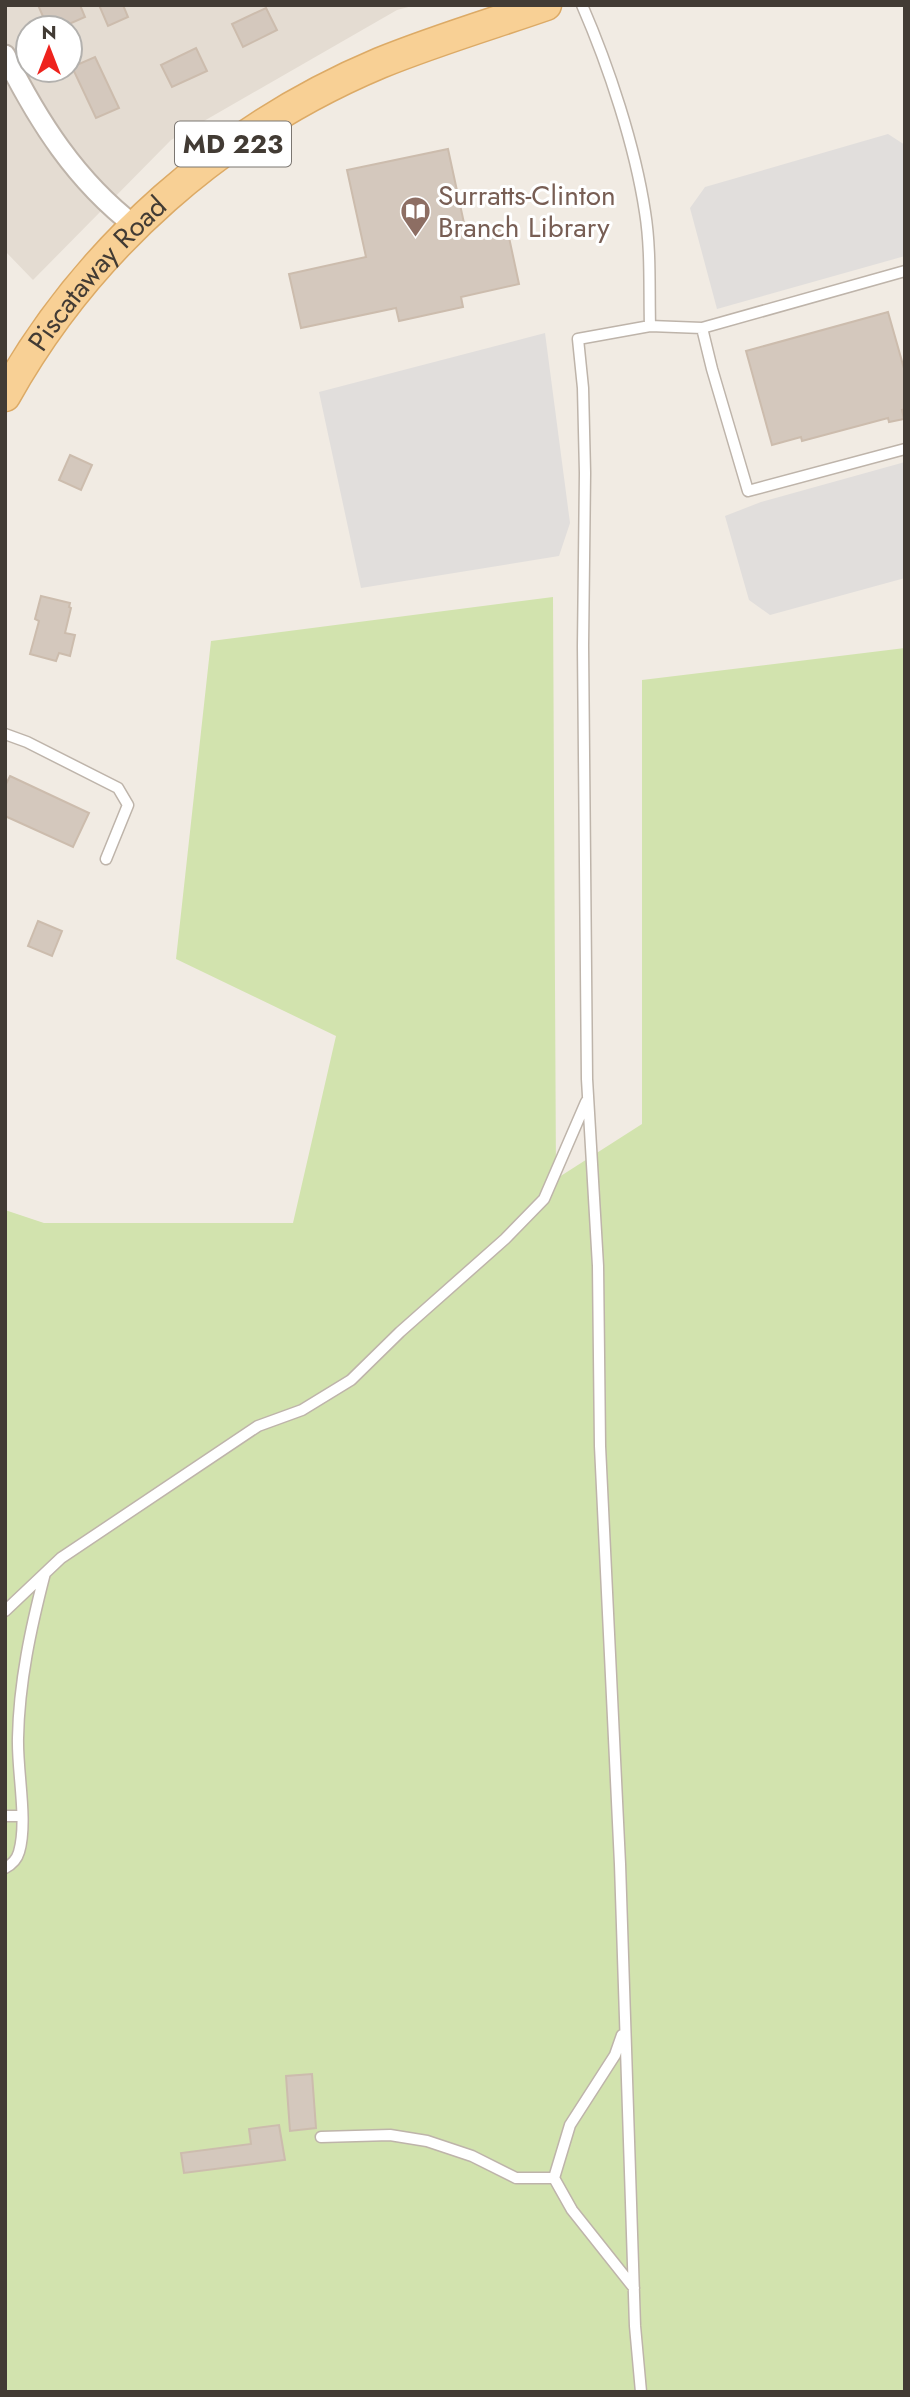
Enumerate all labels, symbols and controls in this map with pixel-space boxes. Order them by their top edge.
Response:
north arrow [14,14,84,84]
text: N [41,19,57,46]
road number: MD 223 [175,122,291,167]
place label: Surratts-Clinton Branch Library [438,175,616,248]
street label: Piscataway Road [18,186,175,359]
library icon: Surratts-Clinton Branch Library [398,194,432,238]

